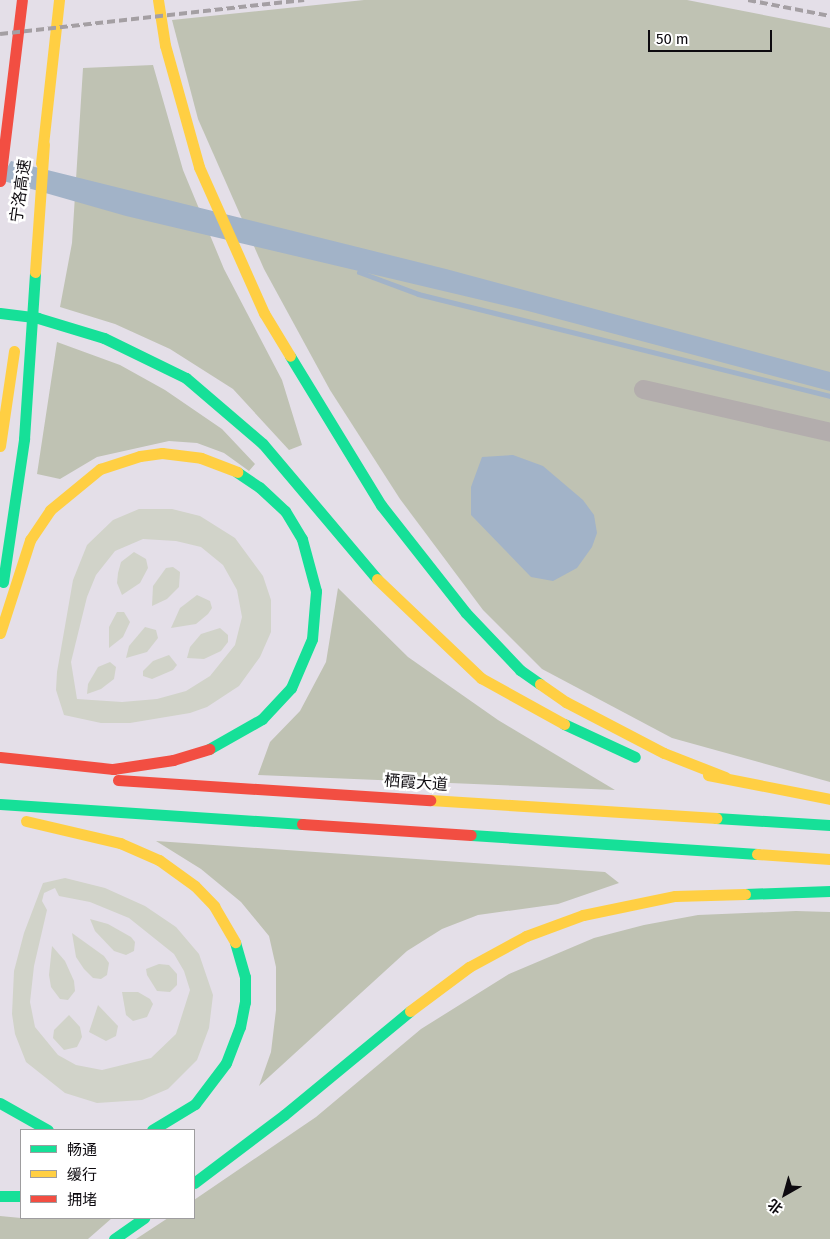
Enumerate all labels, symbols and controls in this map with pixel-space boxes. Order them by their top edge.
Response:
scale bar [650,20,774,52]
text: 50 m [656,30,689,48]
street label: 宁洛高速 [7,158,35,224]
street label: 栖霞大道 [383,771,449,795]
legend [20,1129,195,1219]
text: 畅通 [67,1141,97,1159]
text: 缓行 [67,1166,97,1184]
north arrow [760,1169,810,1219]
text: 拥堵 [67,1191,97,1209]
text: 北 [765,1195,786,1217]

